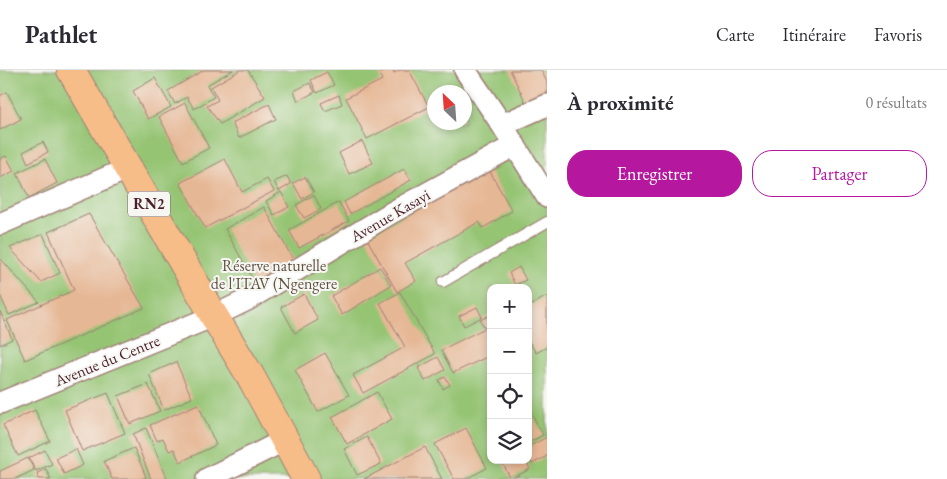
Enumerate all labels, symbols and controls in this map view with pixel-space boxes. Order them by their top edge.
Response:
text: Pathlet [25,19,97,50]
text: Carte [716,23,755,46]
text: Itinéraire [783,23,846,46]
text: Favoris [874,23,922,46]
north arrow [427,85,472,130]
text: À proximité [567,89,674,116]
text: 0 résultats [865,92,927,113]
button: Enregistrer [567,150,742,197]
button: Partager [752,150,927,197]
street label: Avenue Kasayi [346,184,434,247]
road number: RN2 [128,192,170,216]
park label: Réserve naturelle de l'ITAV (Ngengere [211,255,337,294]
map controls [487,284,532,464]
button: + [487,284,532,329]
button: − [487,329,532,374]
street label: Avenue du Centre [51,330,163,391]
button: locate [487,374,532,419]
button: layers [487,419,532,464]

